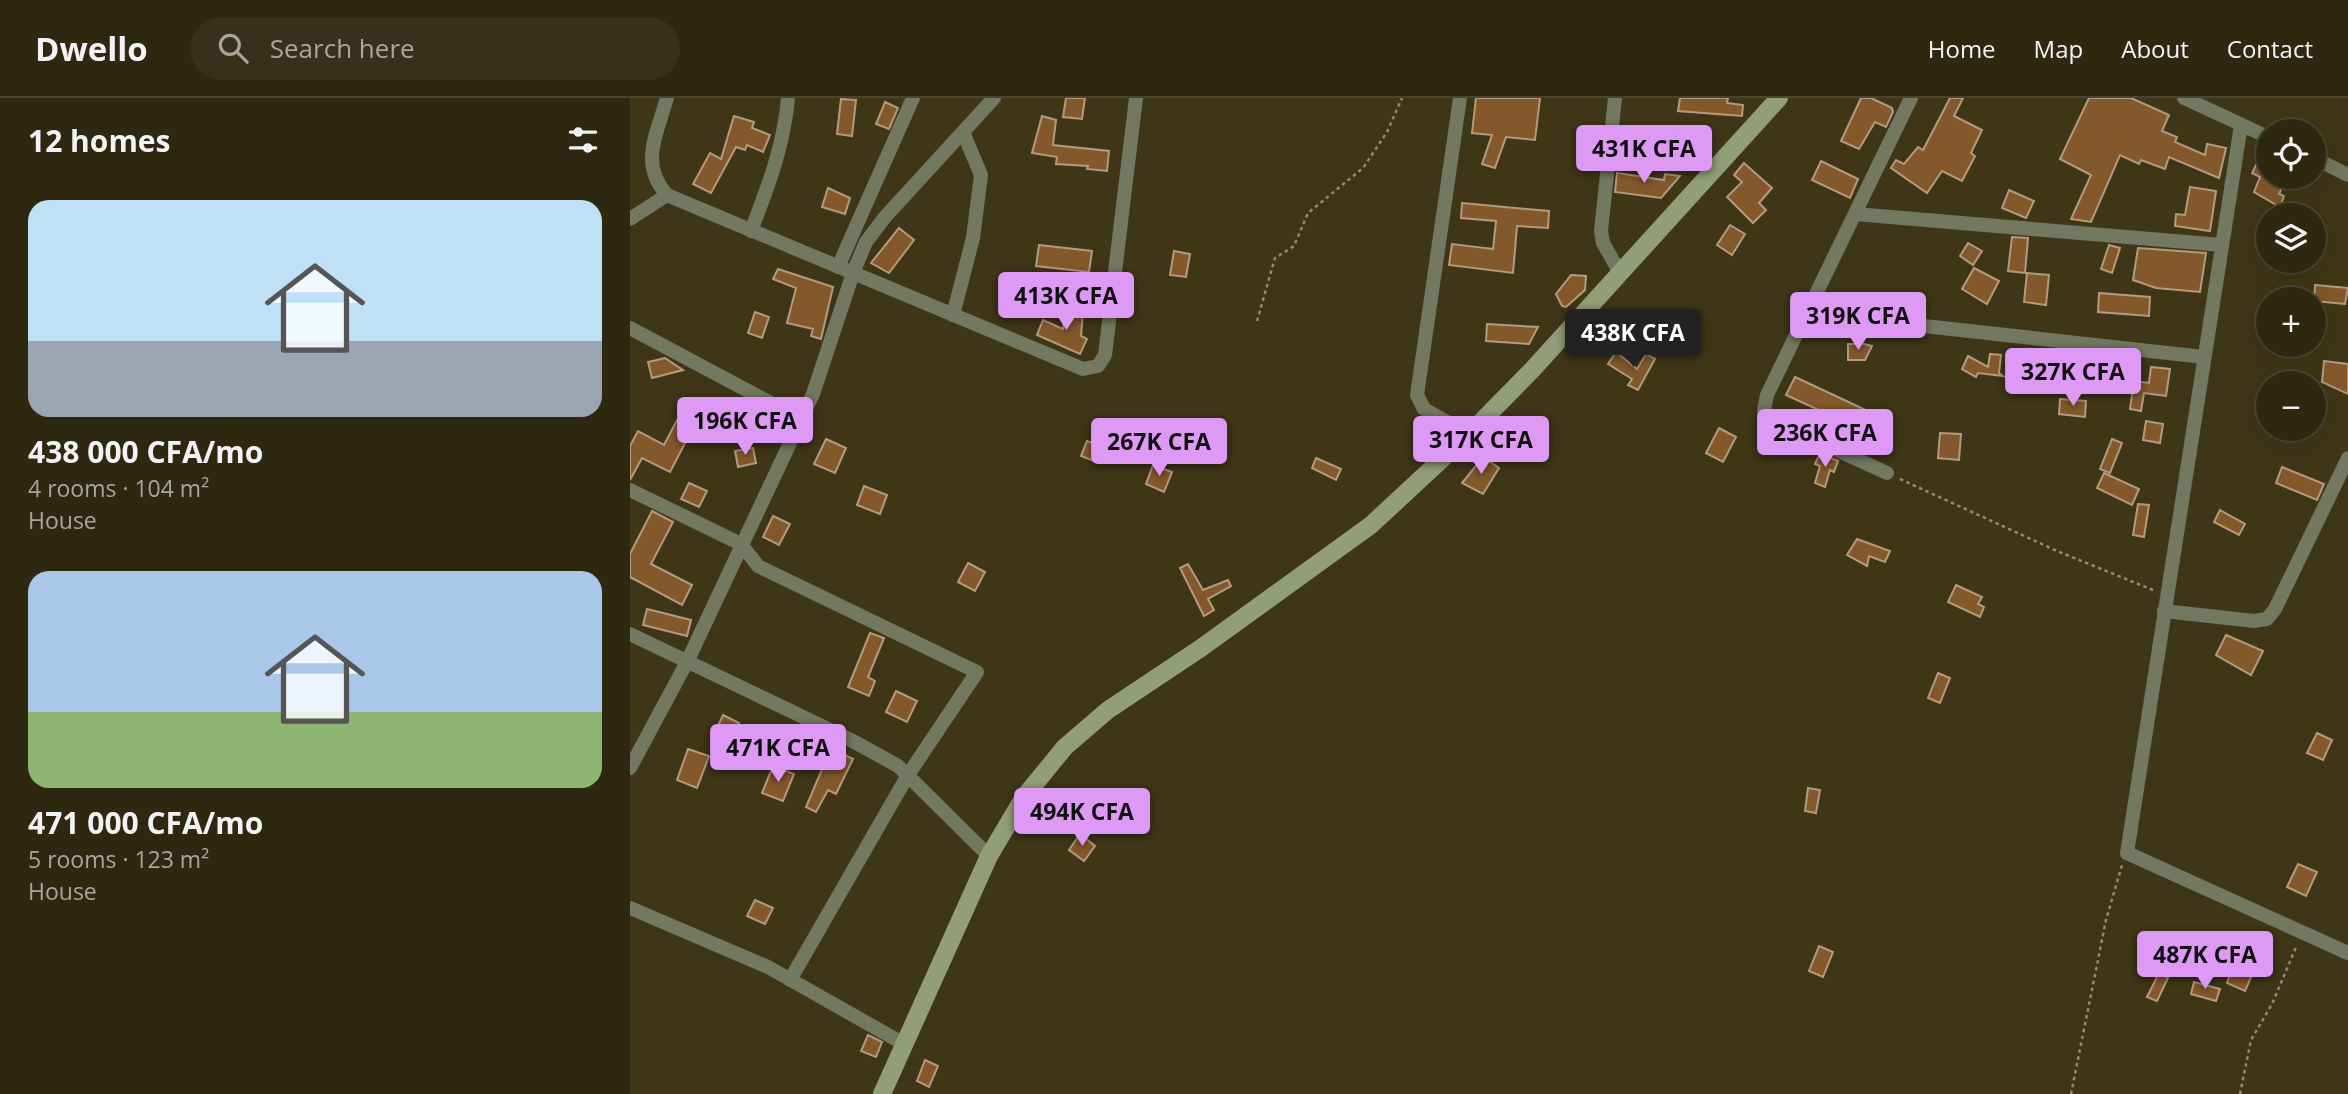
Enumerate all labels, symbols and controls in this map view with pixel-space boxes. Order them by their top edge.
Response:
search box [190,17,680,80]
text: Dwello [35,26,148,71]
icon: search [214,29,252,67]
text: Search here [270,30,415,66]
text: Home [1928,32,1996,65]
text: Map [2034,32,2083,65]
text: About [2121,32,2189,65]
text: Contact [2227,32,2313,65]
map controls [2256,119,2326,441]
button: locate [2256,119,2326,189]
text: 12 homes [28,120,171,161]
icon: filters [564,121,602,159]
pin: 431K CFA [1572,126,1716,185]
text: 431K CFA [1592,132,1696,164]
button: layers [2256,203,2326,273]
icon: home [252,245,378,371]
pin: 413K CFA [994,272,1138,332]
text: 413K CFA [1014,279,1118,311]
button: + [2256,287,2326,357]
pin: 319K CFA [1786,292,1930,352]
text: 319K CFA [1806,299,1910,331]
pin: 438K CFA [1561,310,1705,369]
text: 438K CFA [1581,316,1685,348]
pin: 327K CFA [2001,348,2145,408]
text: 327K CFA [2021,355,2125,387]
button: − [2256,371,2326,441]
pin: 196K CFA [673,398,817,457]
text: 196K CFA [693,404,797,436]
pin: 236K CFA [1753,410,1897,469]
pin: 317K CFA [1409,416,1553,476]
text: 236K CFA [1773,416,1877,448]
pin: 267K CFA [1087,418,1231,478]
text: 317K CFA [1429,423,1533,455]
text: 267K CFA [1107,425,1211,457]
text: 438 000 CFA/mo [28,431,263,472]
text: 4 rooms · 104 m² [28,472,209,504]
text: House [28,504,97,536]
icon: home [252,616,378,742]
pin: 471K CFA [706,724,850,784]
text: 471K CFA [726,731,830,763]
pin: 494K CFA [1010,788,1154,848]
text: 494K CFA [1030,795,1134,827]
text: 471 000 CFA/mo [28,802,263,843]
text: 5 rooms · 123 m² [28,843,209,875]
text: House [28,875,97,907]
pin: 487K CFA [2133,932,2277,991]
text: 487K CFA [2153,938,2257,970]

